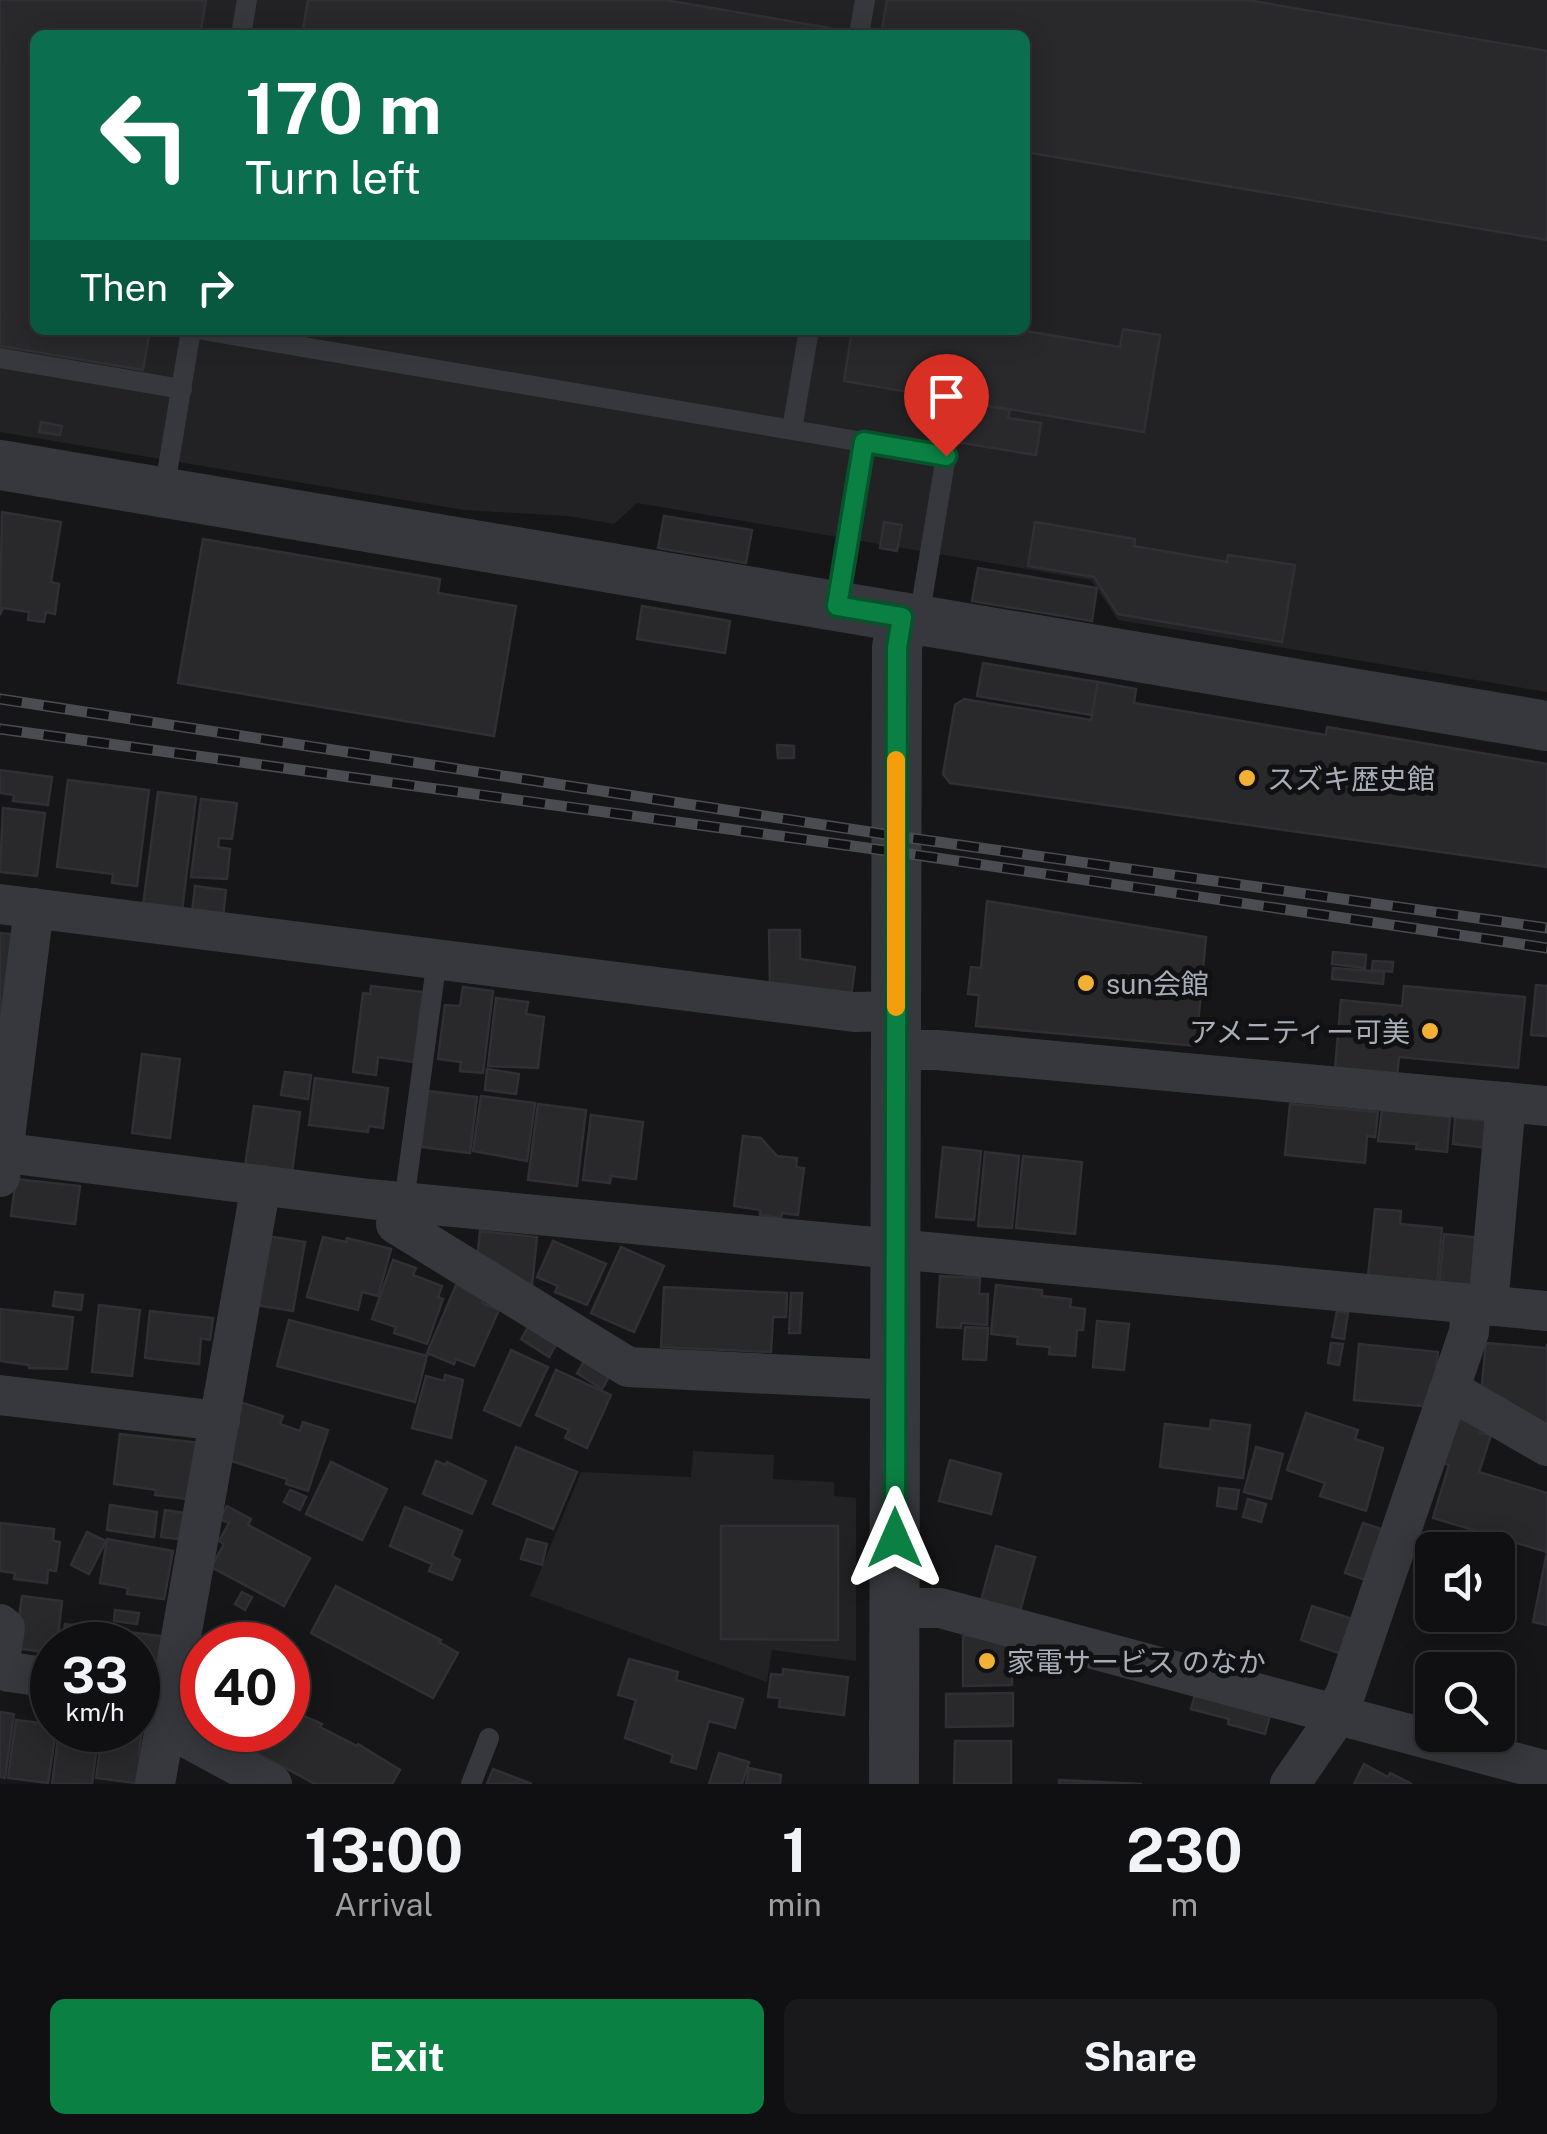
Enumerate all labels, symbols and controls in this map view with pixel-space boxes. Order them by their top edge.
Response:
text: 170 m [245,67,442,150]
icon: left [80,70,210,200]
text: Turn left [245,151,421,204]
icon: right [188,260,243,315]
text: Then [80,265,168,310]
pin [904,354,989,457]
icon: arrive [919,369,974,424]
place label: スズキ歴史館 [1267,762,1435,795]
marker: スズキ歴史館 [1236,767,1258,789]
place label: sun会館 [1106,967,1209,1000]
marker: sun会館 [1075,972,1097,994]
place label: アメニティー可美 [1189,1015,1410,1048]
marker: アメニティー可美 [1419,1020,1441,1042]
position arrow [843,1486,947,1590]
map controls [1415,1532,1515,1752]
button: sound [1415,1532,1515,1632]
speed limit sign: 40 [180,1622,310,1752]
text: 33 [62,1645,128,1704]
place label: 家電サービス のなか [1007,1645,1266,1678]
marker: 家電サービス のなか [976,1650,998,1672]
button: search [1415,1652,1515,1752]
text: km/h [66,1697,124,1727]
text: 13:00 [304,1815,463,1886]
text: 1 [782,1815,808,1886]
text: 230 [1126,1815,1243,1886]
text: Arrival [334,1886,433,1923]
text: min [768,1886,822,1923]
text: m [1171,1886,1198,1923]
button: Exit [50,1999,764,2114]
button: Share [784,1999,1497,2114]

